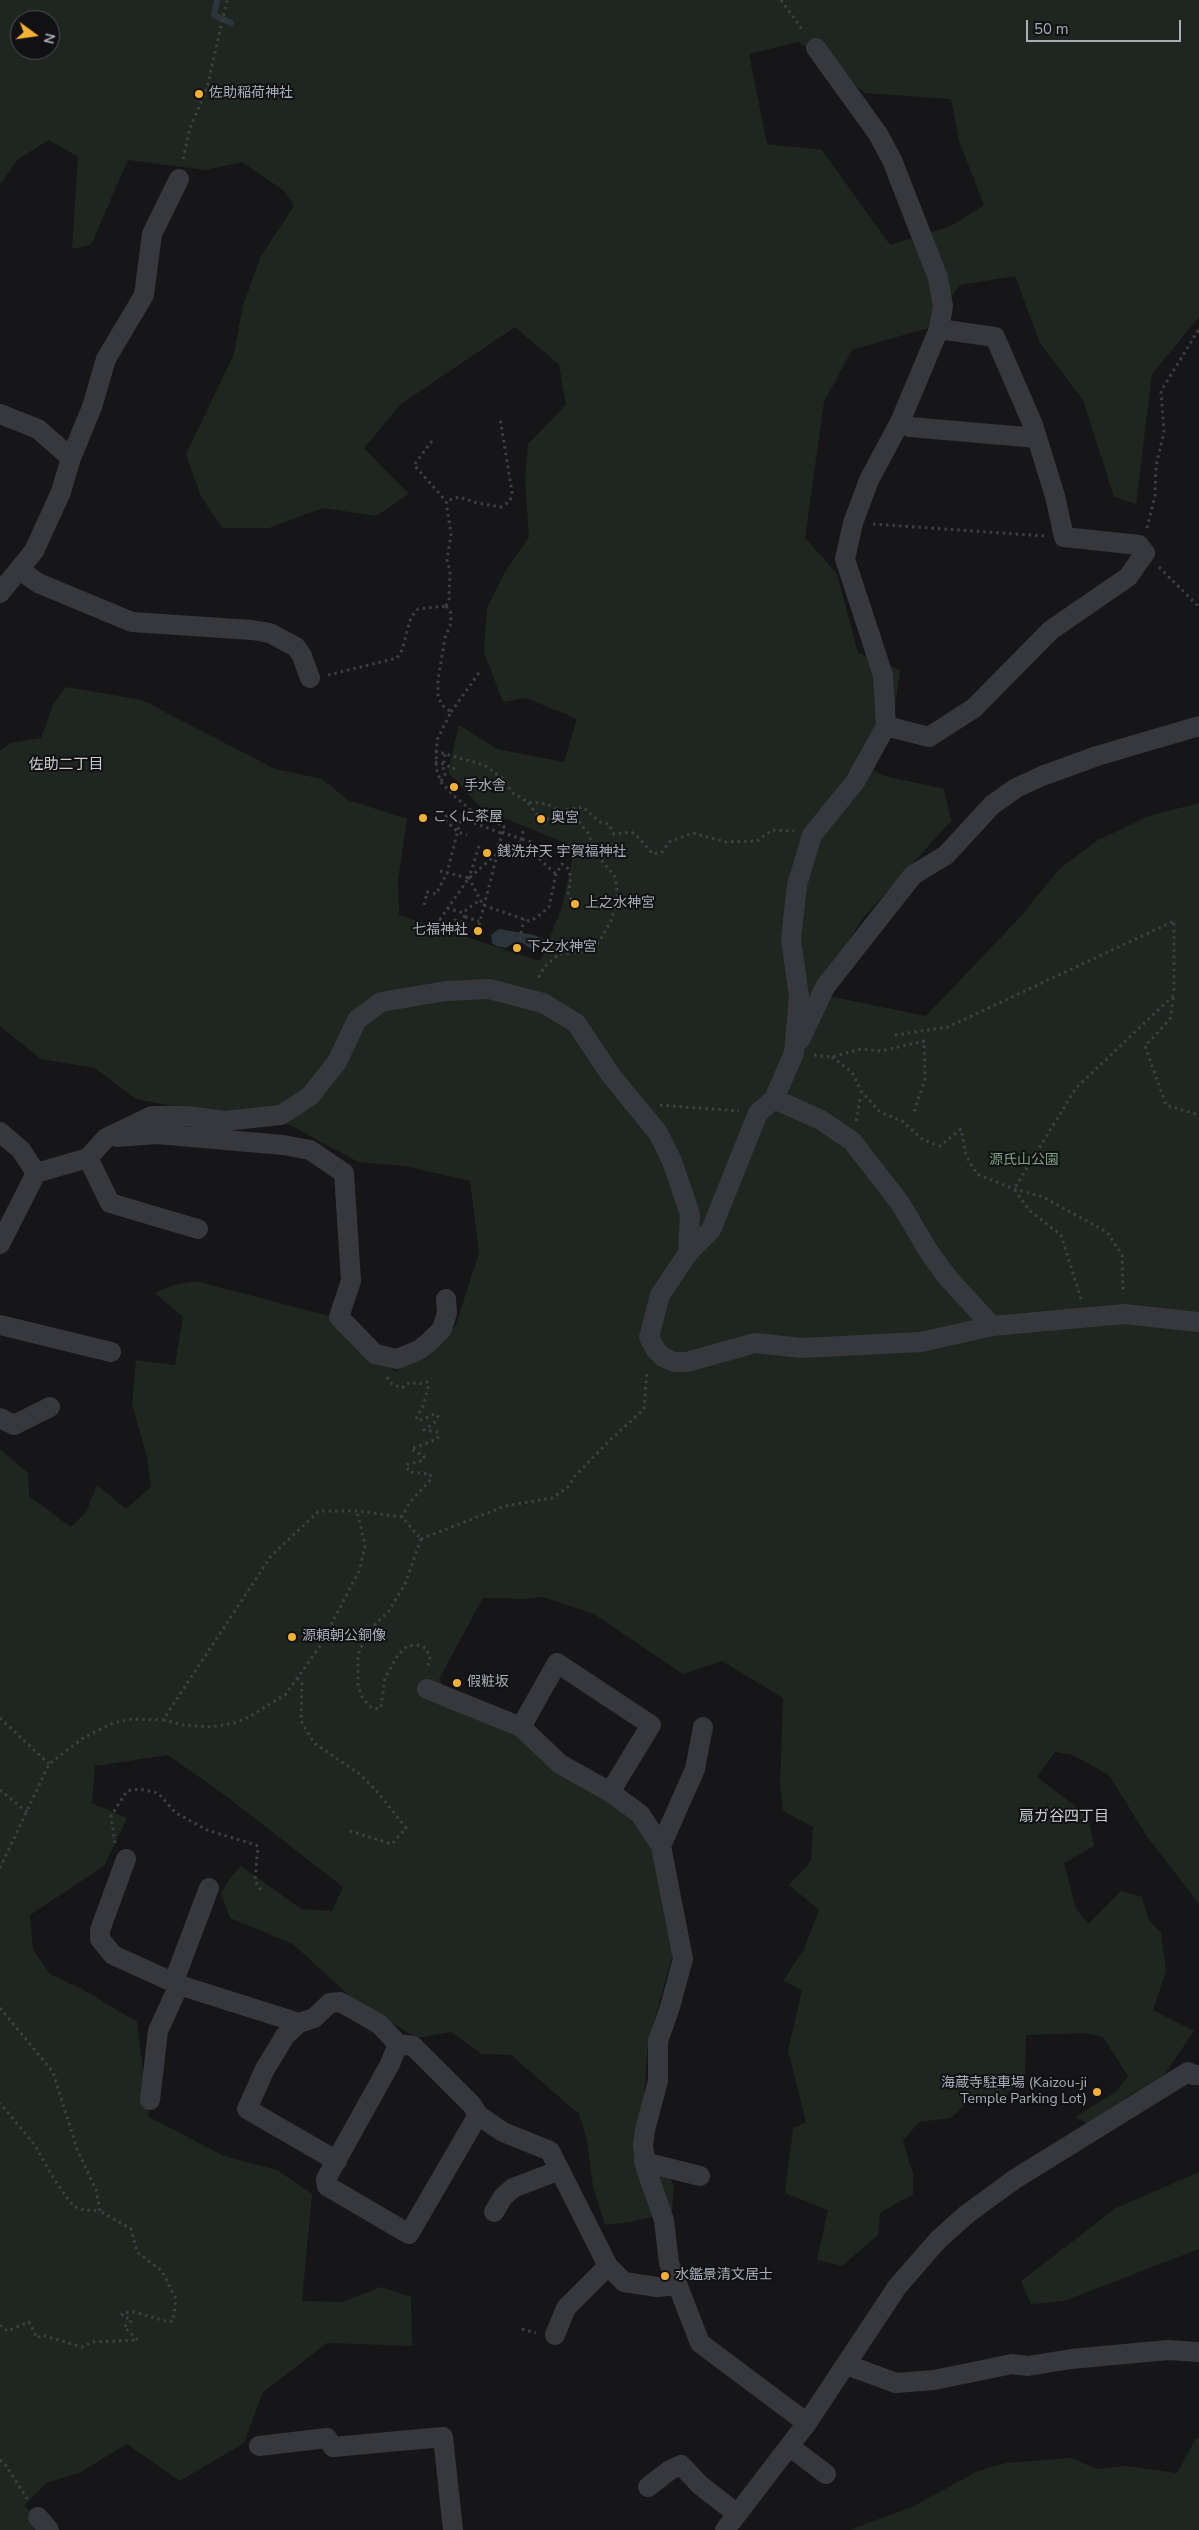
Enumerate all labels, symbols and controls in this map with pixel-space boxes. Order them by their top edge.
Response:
north arrow [10,10,60,60]
scale bar [1029,10,1184,42]
text: 50 m [1034,19,1069,39]
text: N [39,31,60,46]
place label: 佐助稲荷神社 [209,86,293,102]
marker: 佐助稲荷神社 [193,88,205,100]
district label: 佐助二丁目 [29,756,103,774]
place label: 手水舎 [464,779,506,795]
marker: 手水舎 [448,781,460,793]
place label: こくに茶屋 [433,810,503,826]
place label: 奥宮 [551,811,579,827]
marker: こくに茶屋 [417,812,429,824]
marker: 奥宮 [535,813,547,825]
place label: 銭洗弁天 宇賀福神社 [497,845,627,861]
marker: 銭洗弁天 宇賀福神社 [481,847,493,859]
place label: 上之水神宮 [585,896,655,912]
marker: 上之水神宮 [569,898,581,910]
place label: 七福神社 [412,923,468,939]
marker: 七福神社 [472,925,484,937]
place label: 下之水神宮 [527,940,597,956]
marker: 下之水神宮 [511,942,523,954]
park label: 源氏山公園 [989,1153,1059,1169]
place label: 源頼朝公銅像 [302,1629,386,1645]
marker: 源頼朝公銅像 [286,1631,298,1643]
place label: 假粧坂 [467,1675,509,1691]
marker: 假粧坂 [451,1677,463,1689]
district label: 扇ガ谷四丁目 [1019,1808,1109,1826]
place label: 海蔵寺駐車場 (Kaizou-ji Temple Parking Lot) [941,2076,1087,2108]
marker: 海蔵寺駐車場 (Kaizou-ji Temple Parking Lot) [1091,2086,1103,2098]
place label: 水鑑景清文居士 [675,2268,773,2284]
marker: 水鑑景清文居士 [659,2270,671,2282]

